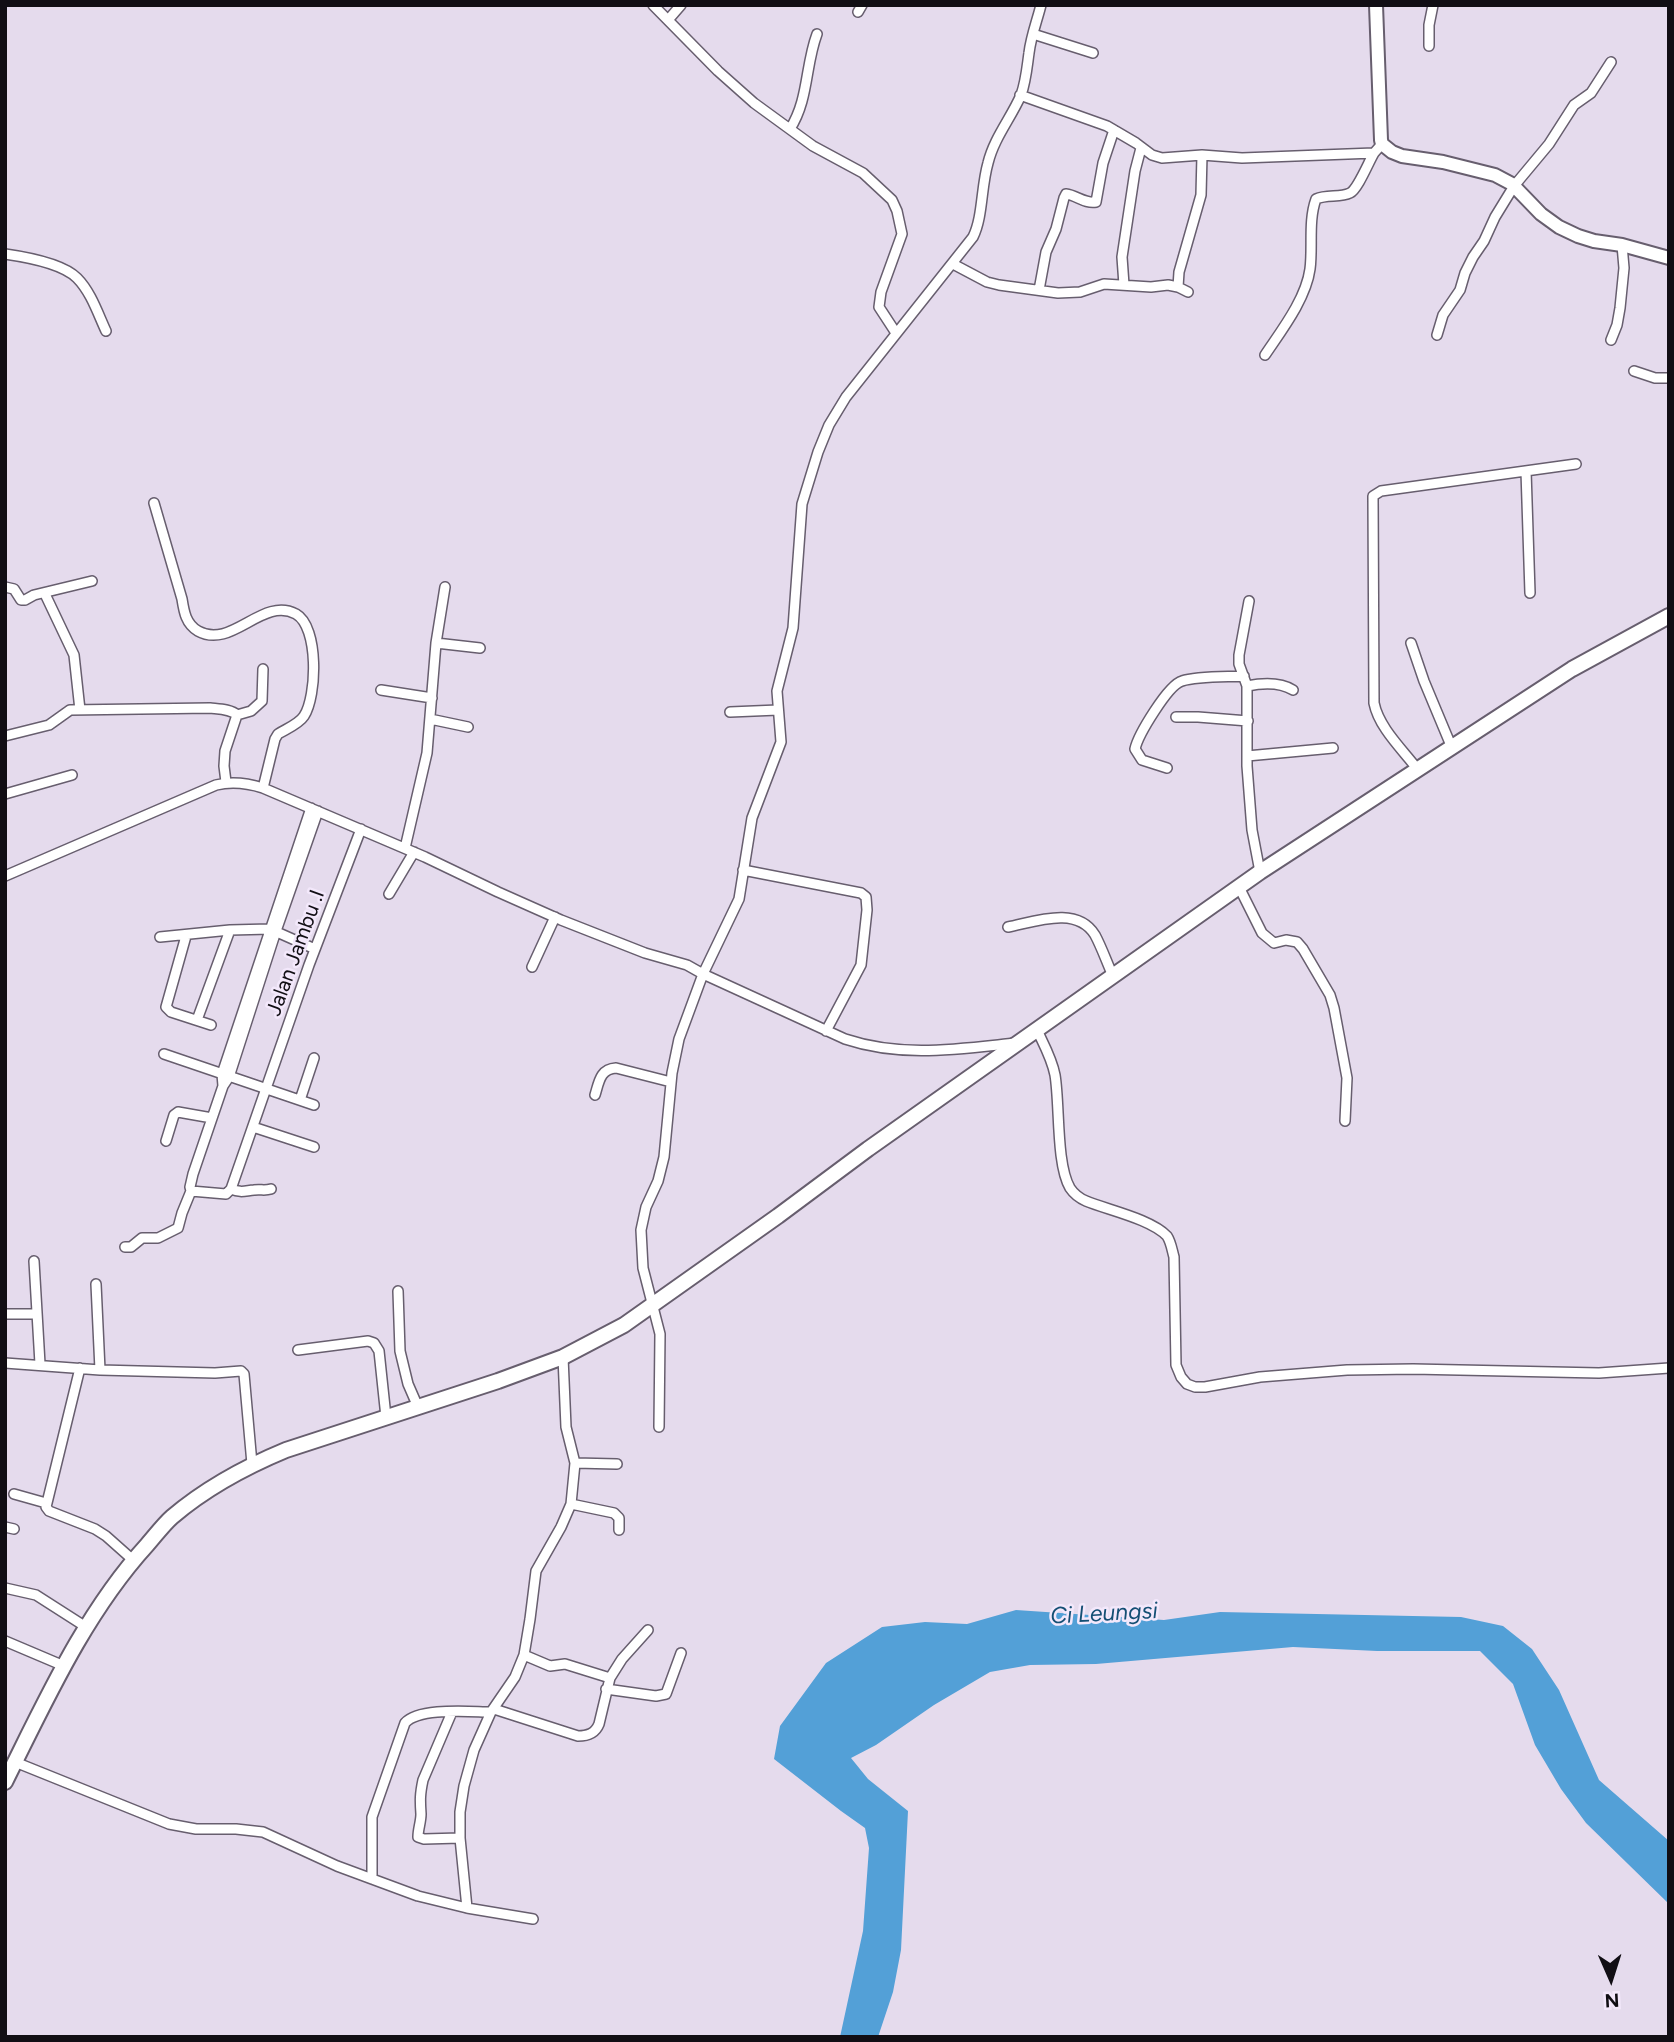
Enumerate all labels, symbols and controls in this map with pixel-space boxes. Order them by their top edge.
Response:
street label: Jalan Jambu .I [262,886,330,1020]
water label: Ci Leungsi [1050,1597,1158,1631]
north arrow [1576,1944,1646,2014]
text: N [1604,1989,1620,2012]

